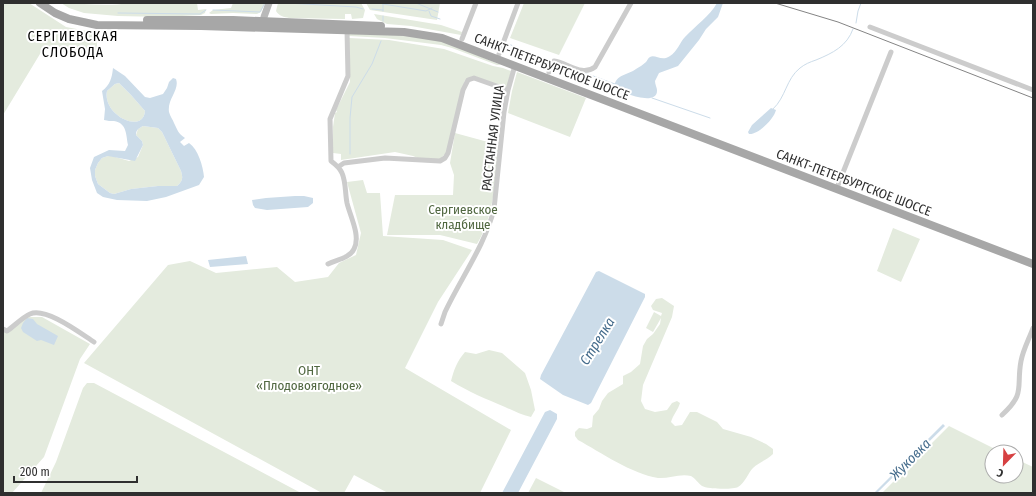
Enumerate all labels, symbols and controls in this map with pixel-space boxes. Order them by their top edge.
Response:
district label: СЕРГИЕВСКАЯ СЛОБОДА [28,28,118,61]
street label: САНКТ-ПЕТЕРБУРГСКОЕ ШОССЕ [472,30,631,103]
street label: РАССТАННАЯ УЛИЦА [479,84,506,192]
street label: САНКТ-ПЕТЕРБУРГСКОЕ ШОССЕ [774,146,933,219]
park label: Сергиевское кладбище [428,202,498,232]
water label: Стрелка [576,314,619,368]
park label: ОНТ «Плодовоягодное» [256,363,362,393]
water label: Жуковка [885,435,935,484]
north arrow [984,444,1024,484]
scale bar [14,458,137,484]
text: 200 m [20,465,50,479]
text: С [995,466,1005,480]

